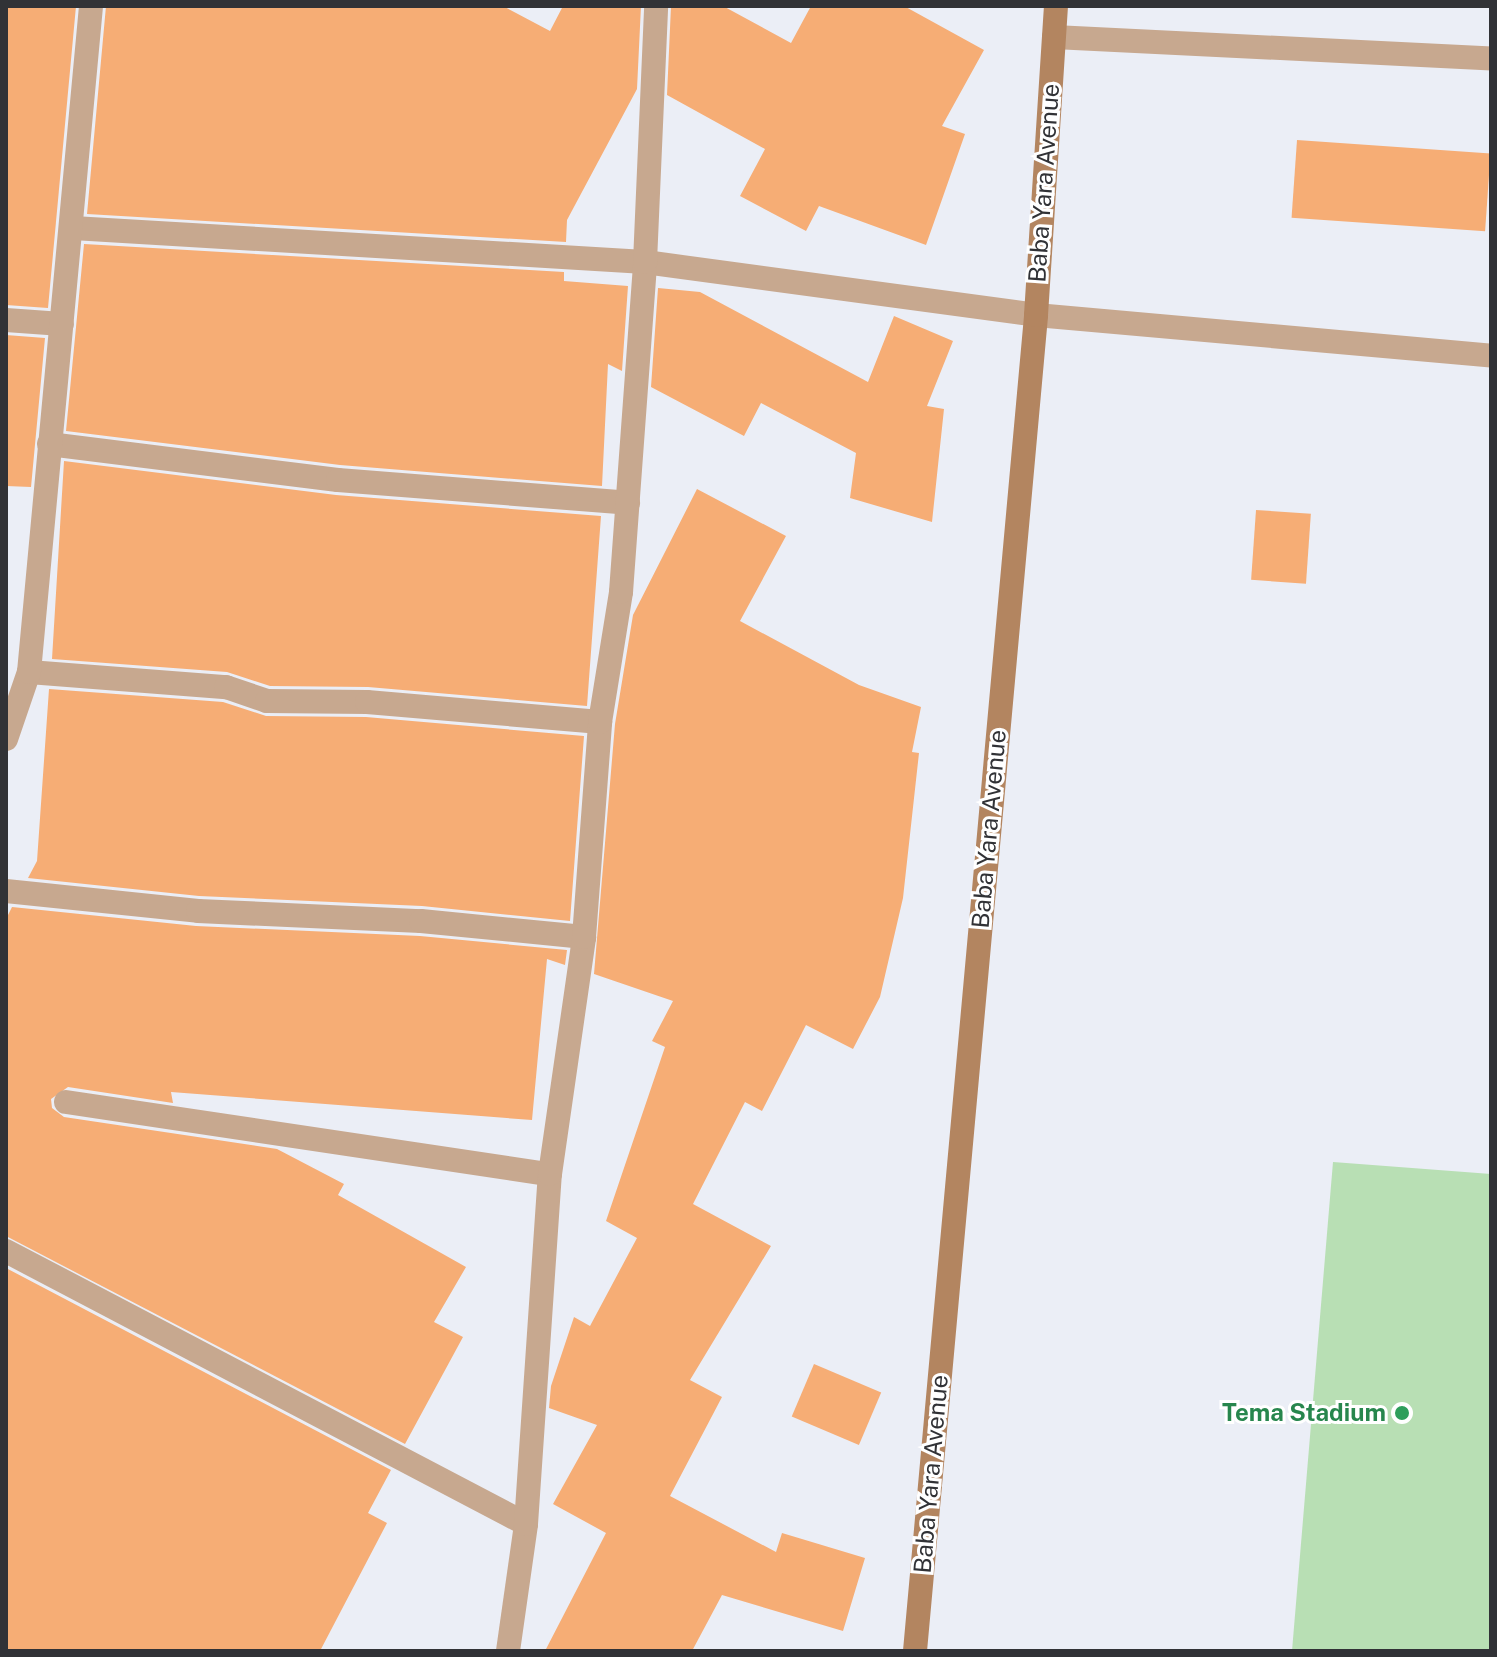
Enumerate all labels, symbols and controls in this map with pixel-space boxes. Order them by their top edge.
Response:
street label: Baba Yara Avenue [1023,83,1065,283]
street label: Baba Yara Avenue [966,728,1012,930]
street label: Baba Yara Avenue [908,1373,954,1575]
place label: Tema Stadium [1222,1399,1386,1427]
marker: Tema Stadium [1393,1404,1411,1422]

